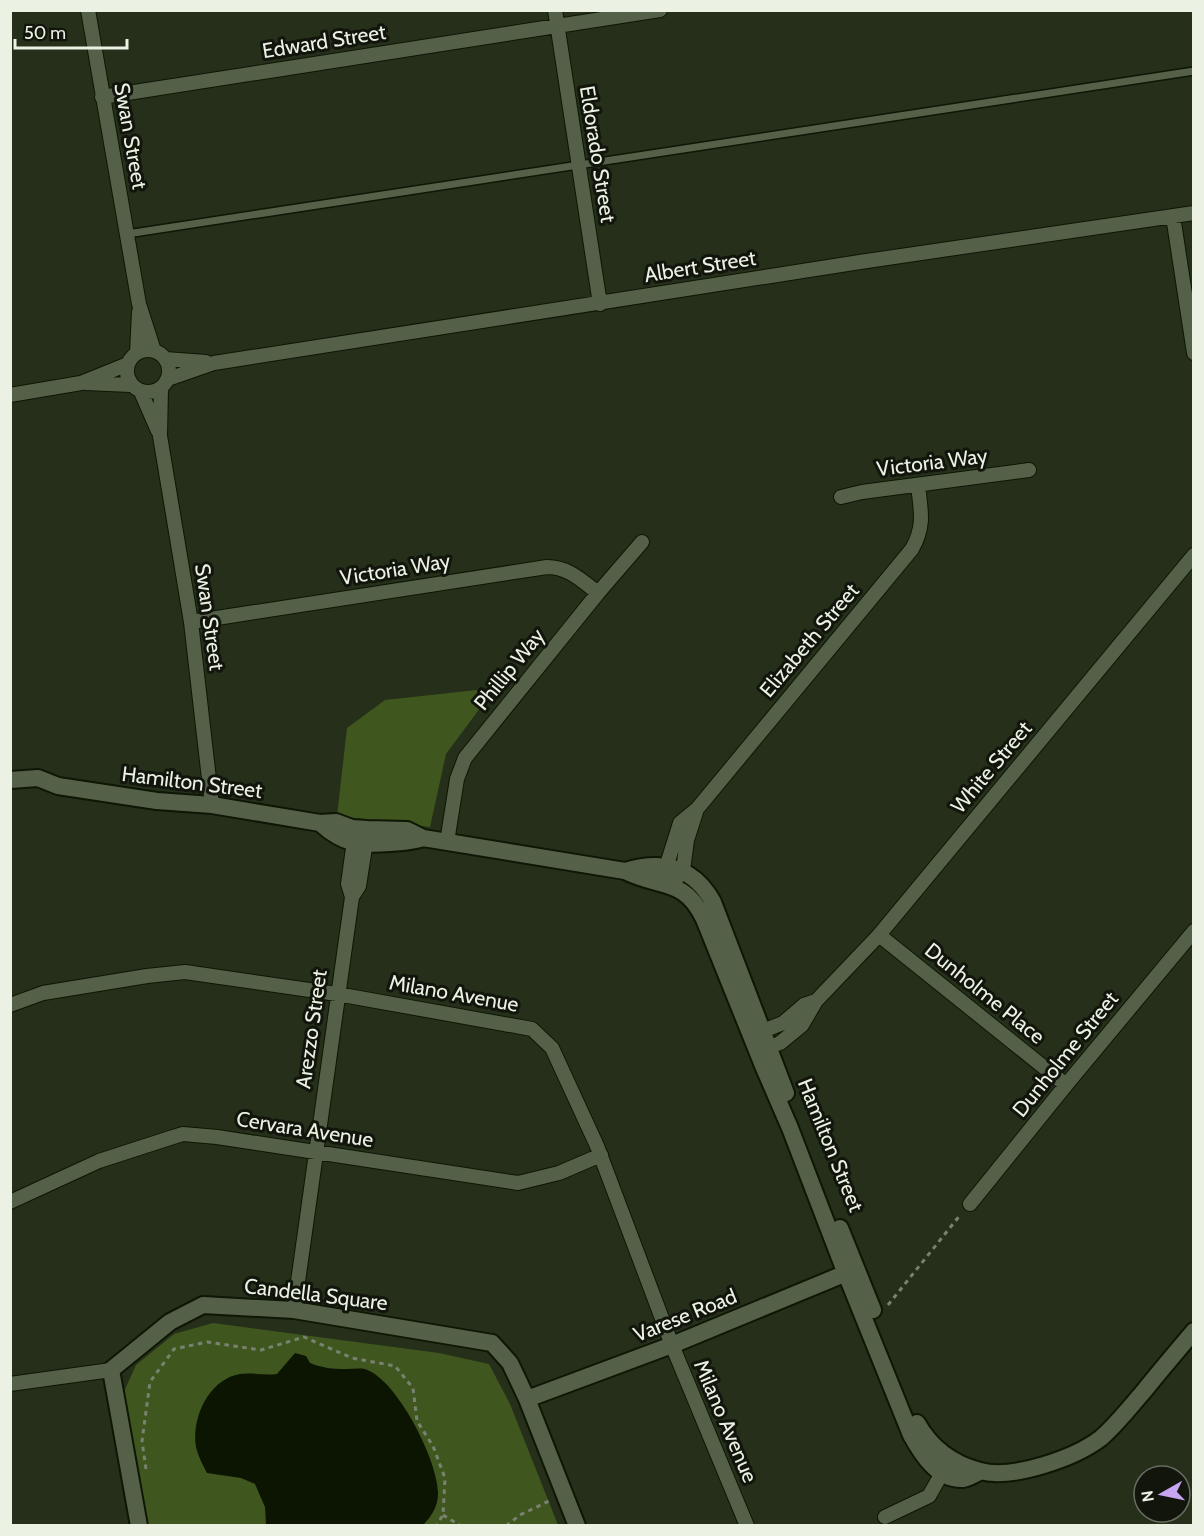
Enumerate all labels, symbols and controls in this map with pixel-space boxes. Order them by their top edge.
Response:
scale bar [15,12,128,50]
street label: Edward Street [260,19,388,63]
text: 50 m [24,22,66,44]
street label: Swan Street [109,81,153,191]
street label: Eldorado Street [575,84,621,224]
street label: Albert Street [642,245,758,287]
street label: Victoria Way [875,443,989,481]
street label: Victoria Way [338,548,452,590]
street label: Swan Street [190,562,230,672]
street label: Elizabeth Street [754,578,864,702]
street label: Phillip Way [469,623,550,715]
street label: White Street [945,716,1037,818]
street label: Hamilton Street [120,761,264,803]
street label: Dunholme Place [920,937,1050,1049]
street label: Arezzo Street [290,968,332,1090]
street label: Milano Avenue [387,969,521,1017]
street label: Dunholme Street [1007,986,1123,1122]
street label: Hamilton Street [793,1075,869,1215]
street label: Cervara Avenue [235,1106,375,1152]
street label: Candella Square [243,1273,389,1315]
street label: Varese Road [630,1283,740,1347]
street label: Milano Avenue [689,1356,763,1486]
north arrow [1132,1464,1192,1524]
text: N [1137,1489,1158,1503]

